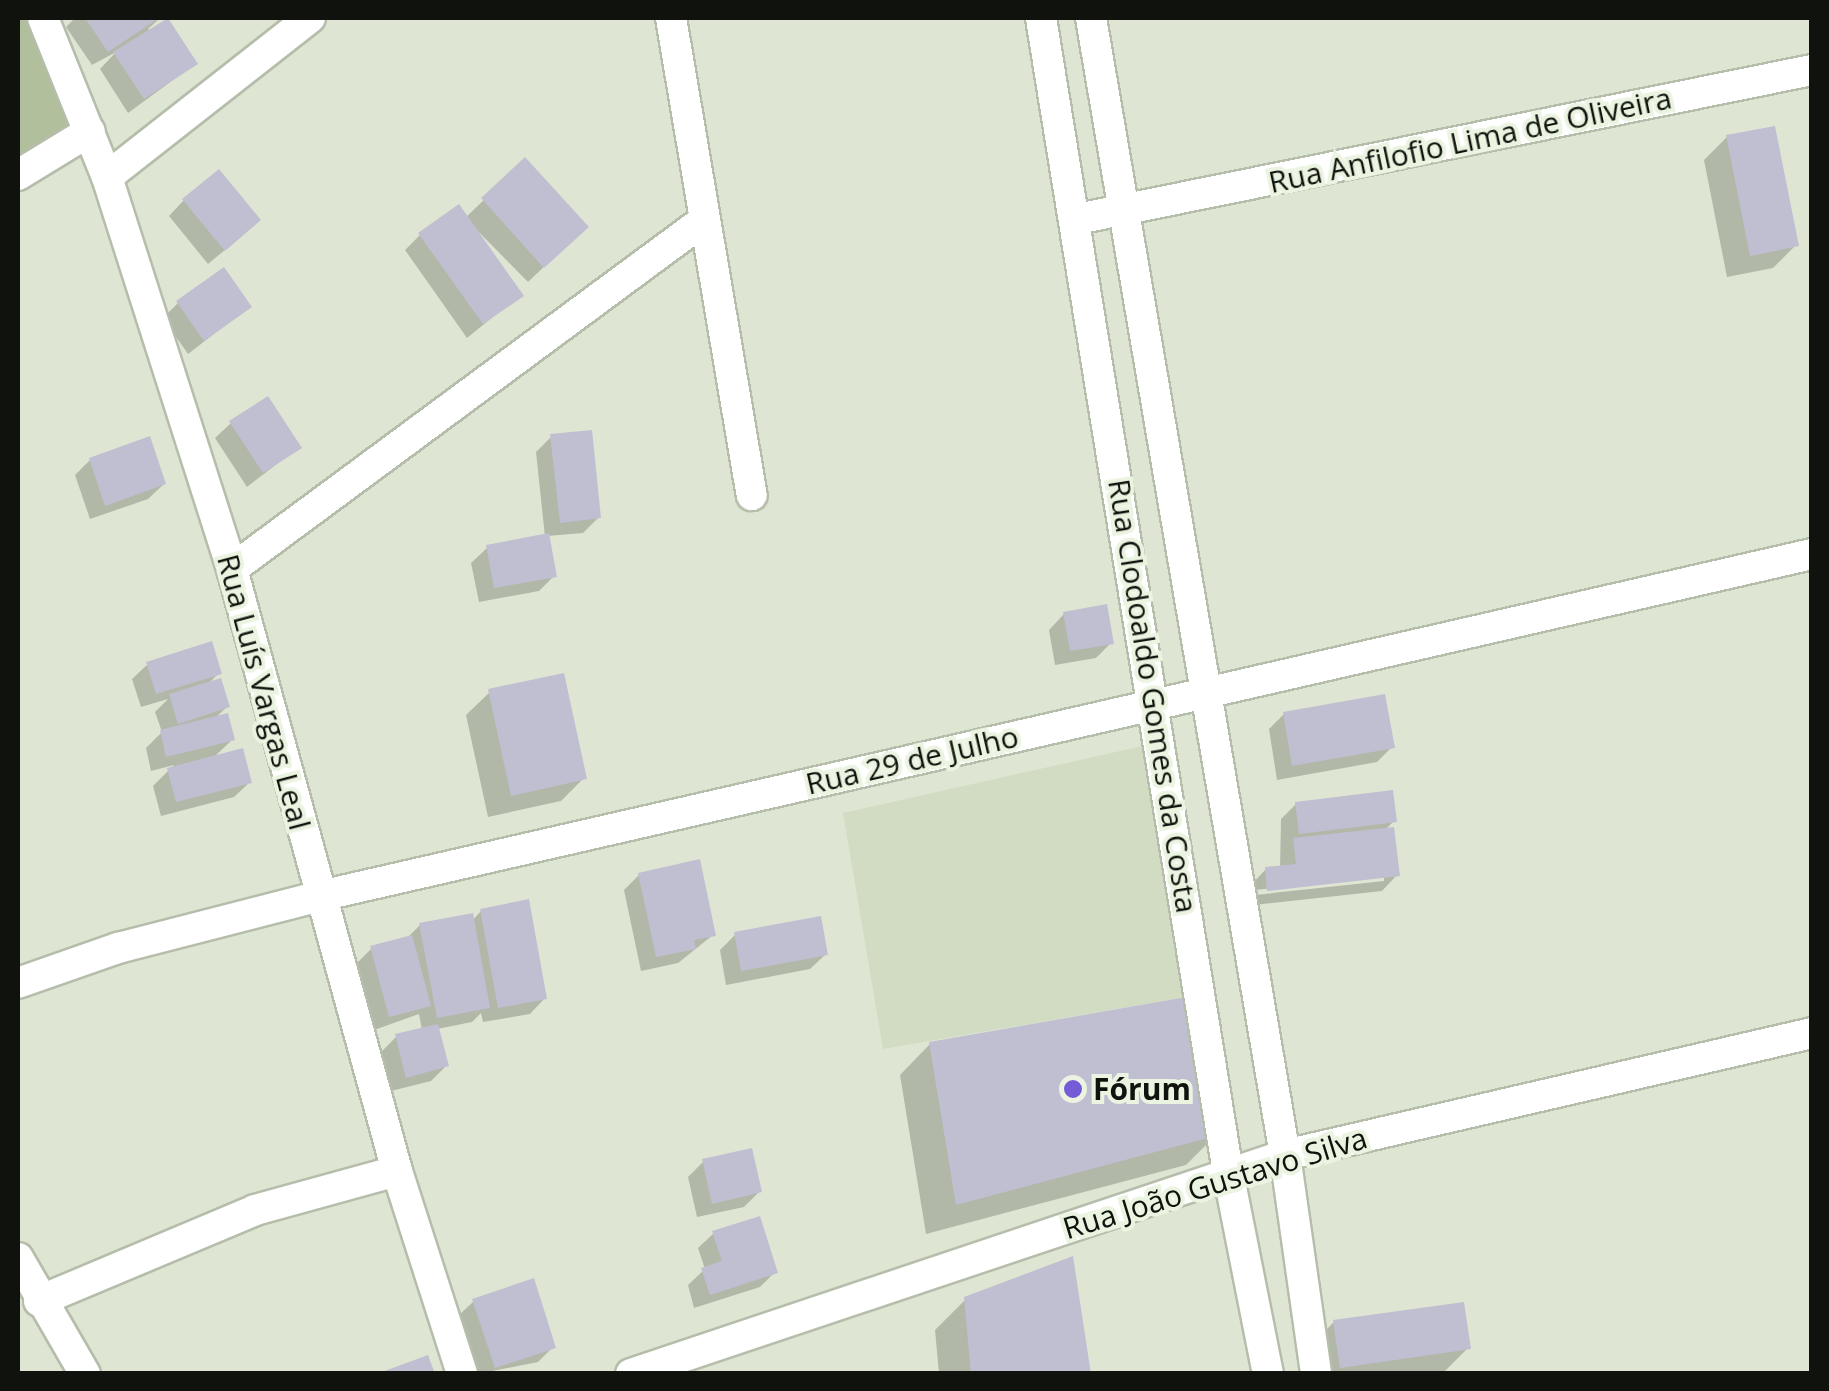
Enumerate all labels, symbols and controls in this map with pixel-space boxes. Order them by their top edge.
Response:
street label: Rua Anfilofio Lima de Oliveira [1265,80,1675,200]
street label: Rua Clodoaldo Gomes da Costa [1101,477,1205,915]
street label: Rua Luís Vargas Leal [210,550,318,834]
street label: Rua 29 de Julho [802,718,1022,802]
place label: Fórum [1093,1071,1191,1107]
marker: Fórum [1062,1078,1084,1100]
street label: Rua João Gustavo Silva [1059,1120,1371,1246]

